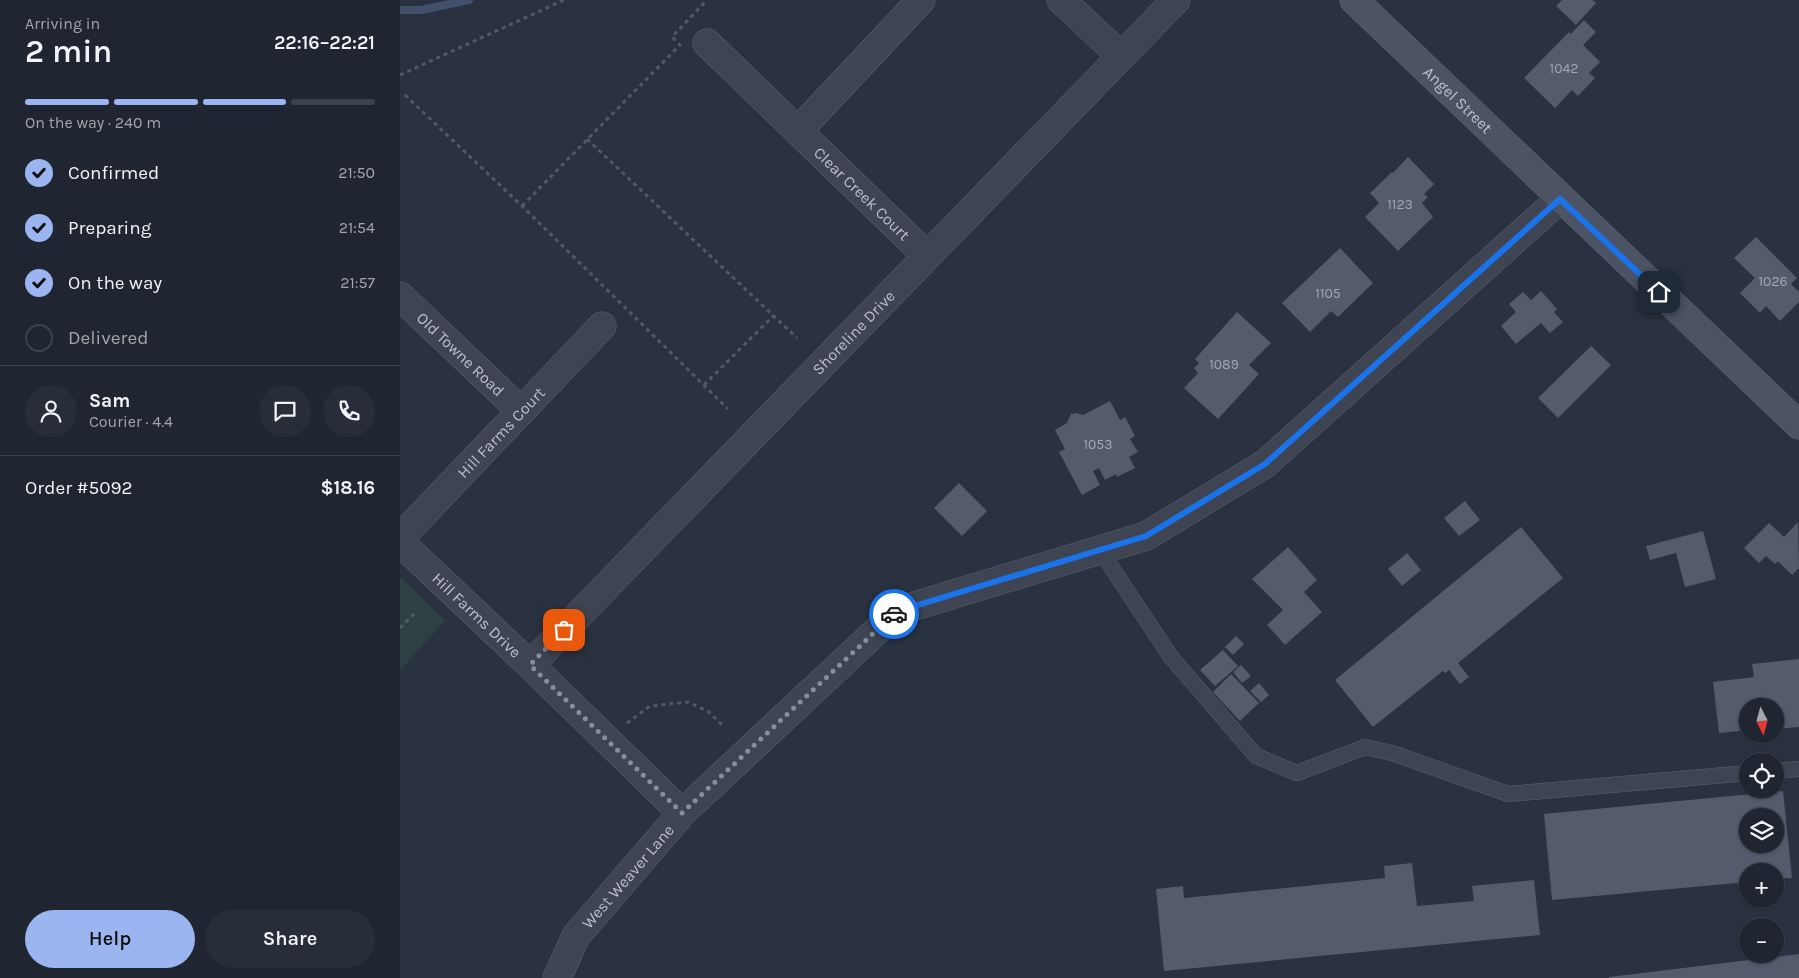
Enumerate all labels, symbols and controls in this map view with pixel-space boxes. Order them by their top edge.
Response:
text: Arriving in [25,14,100,33]
text: 22:16–22:21 [274,32,375,54]
text: 2 min [25,33,112,70]
house number: 1042 [1550,60,1578,77]
street label: Angel Street [1419,62,1496,137]
text: On the way · 240 m [25,113,161,132]
street label: Clear Creek Court [810,143,914,244]
icon: check [25,159,53,187]
text: Confirmed [68,162,159,184]
text: 21:50 [338,163,375,182]
house number: 1123 [1387,196,1413,213]
icon: check [25,214,53,242]
text: Preparing [68,217,151,239]
text: 21:54 [339,218,375,237]
icon: check [25,269,53,297]
pin [1638,271,1680,313]
text: On the way [68,272,162,294]
text: 21:57 [340,273,375,292]
house number: 1026 [1758,273,1788,290]
icon: home [1645,278,1673,306]
house number: 1105 [1315,285,1341,302]
street label: Shoreline Drive [808,286,899,379]
street label: Old Towne Road [413,308,508,400]
text: Delivered [68,327,148,349]
house number: 1089 [1209,356,1239,373]
street label: Hill Farms Court [453,383,549,482]
button: person [25,385,77,437]
button: chat [259,385,311,437]
button: phone [323,385,375,437]
text: Sam [89,390,130,412]
text: Courier · 4.4 [89,412,173,431]
house number: 1053 [1083,436,1113,453]
text: Order #5092 [25,477,132,499]
text: $18.16 [320,477,375,499]
street label: Hill Farms Drive [428,569,525,662]
courier [869,589,919,639]
icon: car [880,600,908,628]
pin [543,609,585,651]
icon: bag [550,616,578,644]
north arrow [1739,698,1784,742]
map controls [1739,698,1784,963]
button: locate [1739,753,1784,798]
button: layers [1739,808,1784,853]
street label: West Weaver Lane [578,821,678,932]
button: + [1739,863,1784,908]
button: Help [25,910,195,968]
button: Share [205,910,375,968]
button: − [1739,918,1784,963]

